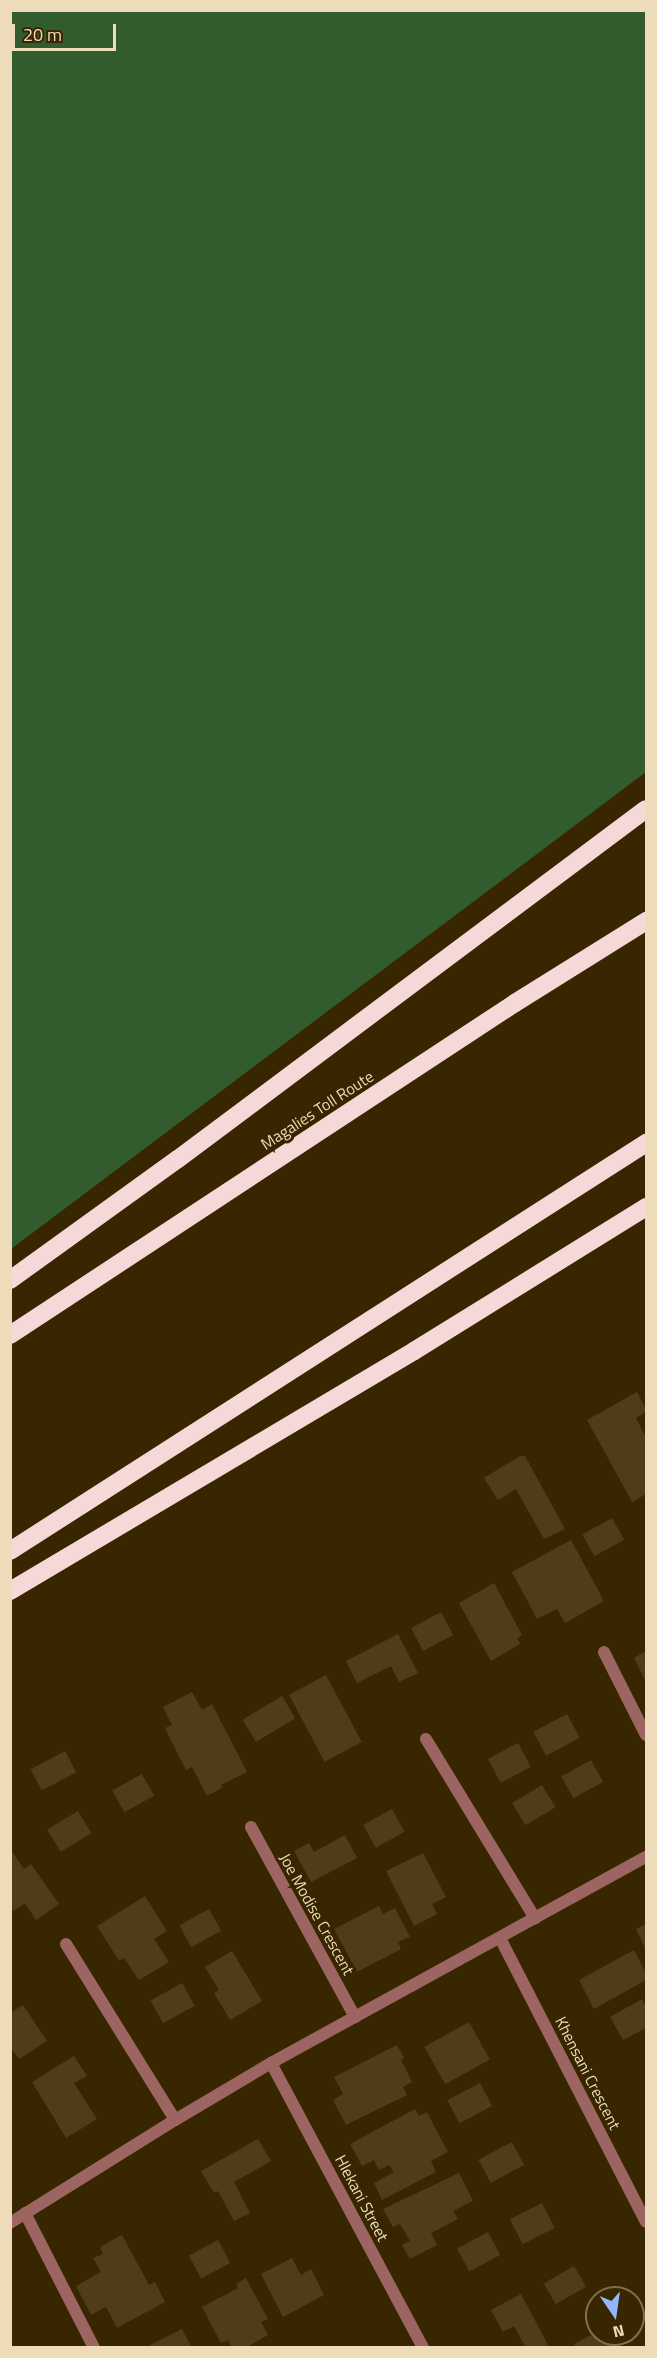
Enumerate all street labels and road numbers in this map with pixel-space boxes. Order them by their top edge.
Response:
street label: Magalies Toll Route [257,1066,377,1154]
street label: Joe Modise Crescent [276,1850,358,1978]
street label: Khensani Crescent [551,2013,625,2133]
street label: Hlekani Street [331,2152,393,2244]

